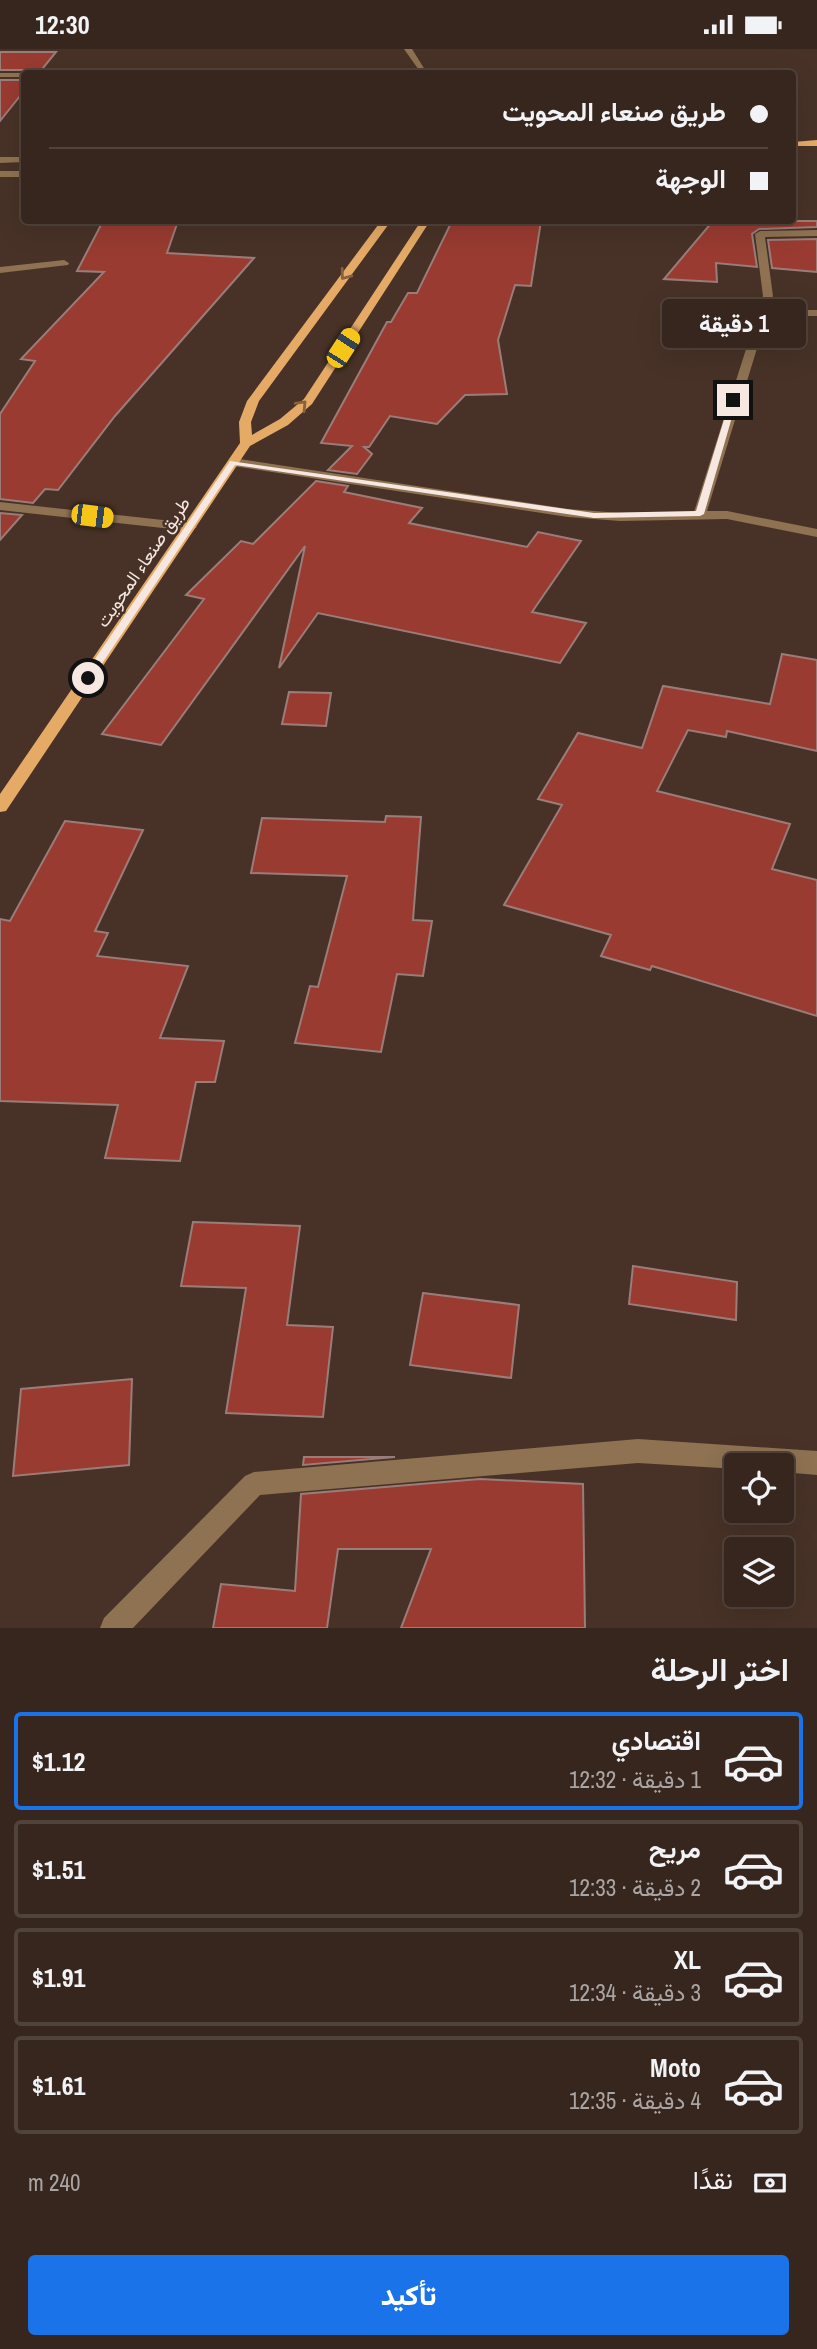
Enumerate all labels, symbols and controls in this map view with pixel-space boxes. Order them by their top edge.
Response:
text: 12:30 [35,7,90,42]
text: طريق صنعاء المحويت [502,94,726,129]
text: الوجهة [655,161,726,196]
one-way arrow [341,267,353,280]
callout: 1 دقيقة [661,299,805,347]
text: 1 دقيقة [699,308,769,339]
car [323,325,364,371]
route end [717,384,749,416]
one-way arrow [294,400,307,413]
street label: طريق صنعاء المحويت [90,492,196,632]
car [70,503,115,529]
route start [72,662,104,694]
map controls [724,1453,794,1607]
button: locate [724,1453,794,1523]
button: layers [724,1537,794,1607]
text: اختر الرحلة [650,1648,789,1691]
text: اقتصادي [612,1723,701,1758]
icon: car [722,1730,785,1793]
text: $1.12 [32,1744,85,1779]
text: 1 دقيقة · 12:32 [569,1764,701,1795]
text: مريح [649,1831,701,1866]
icon: car [722,1838,785,1901]
text: $1.51 [32,1852,85,1887]
text: 2 دقيقة · 12:33 [569,1872,701,1903]
text: XL [674,1942,701,1977]
icon: car [722,1946,785,2009]
text: $1.91 [32,1960,85,1995]
text: 3 دقيقة · 12:34 [569,1977,701,2008]
text: Moto [650,2050,701,2085]
icon: car [722,2054,785,2117]
text: $1.61 [32,2068,85,2103]
text: 4 دقيقة · 12:35 [569,2085,701,2116]
text: نقدًا [693,2162,733,2197]
icon: cash [751,2164,789,2202]
text: 240 m [28,2167,80,2198]
button: تأكيد [28,2255,789,2335]

